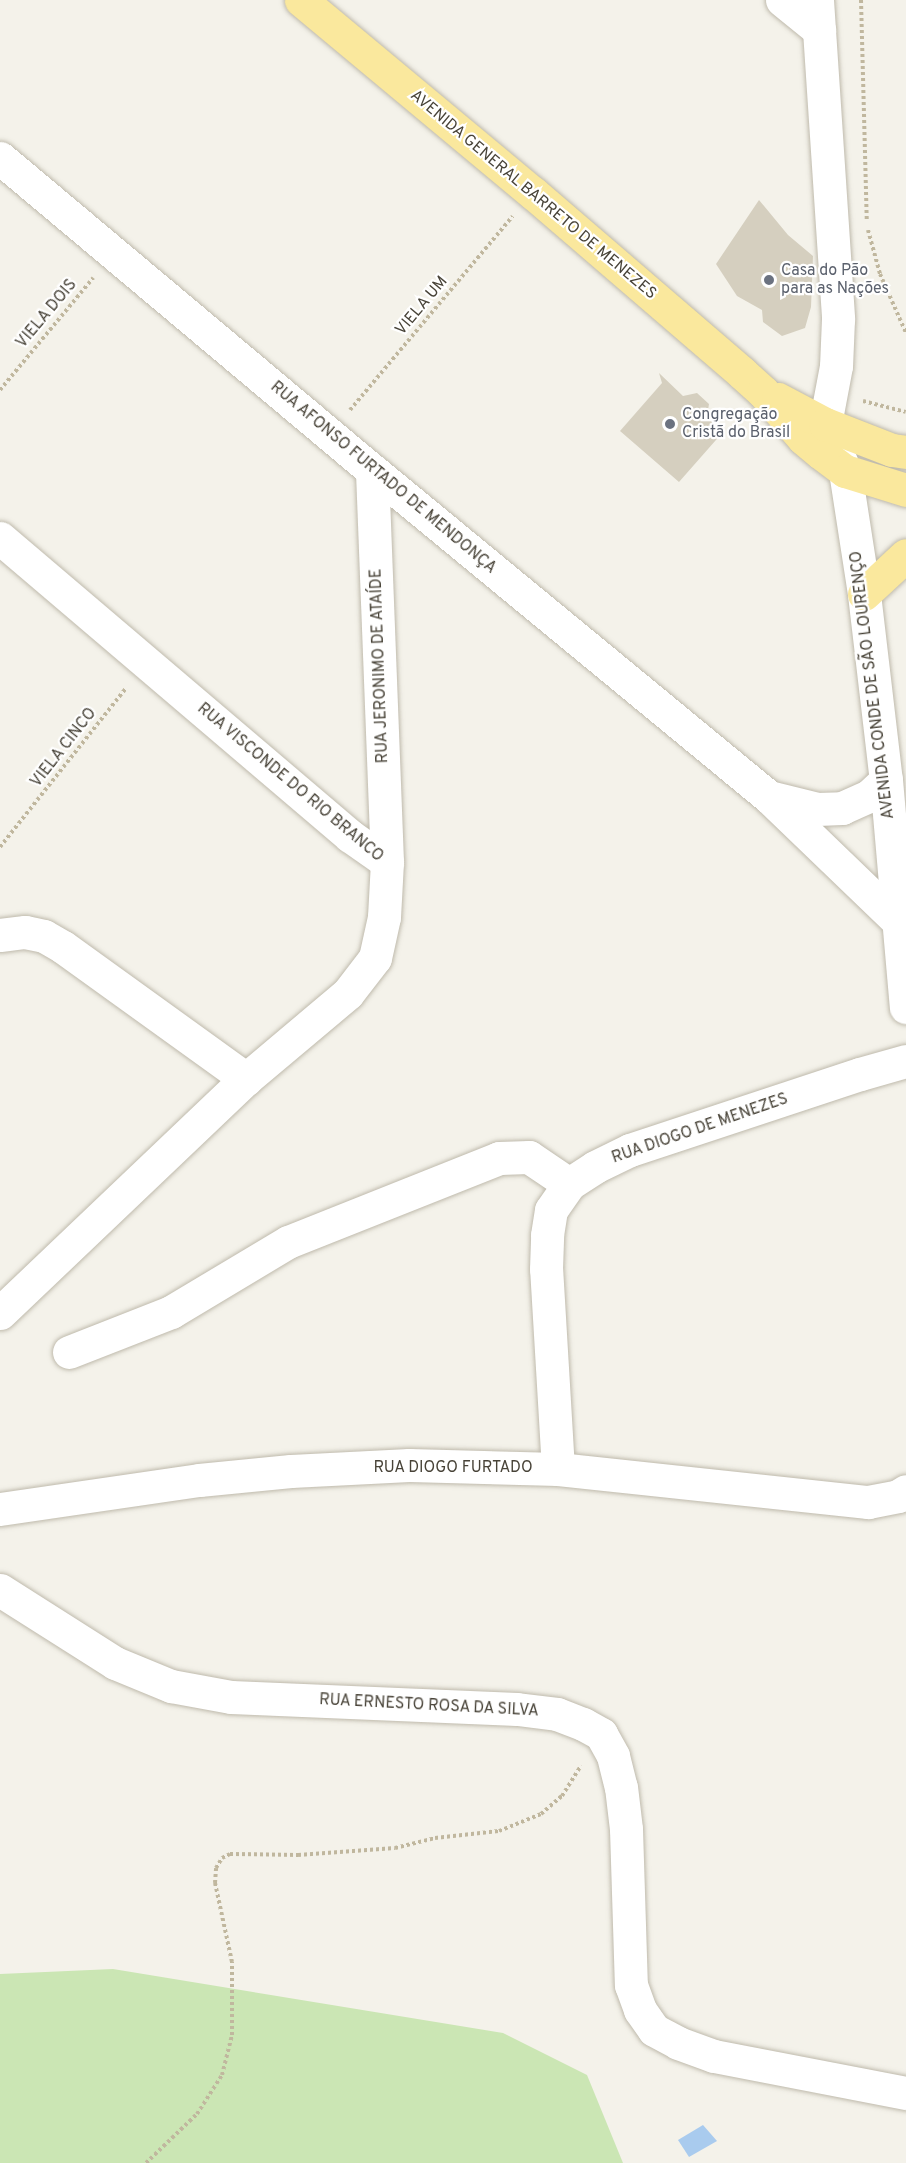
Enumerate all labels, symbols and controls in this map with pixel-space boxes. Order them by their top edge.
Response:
street label: AVENIDA GENERAL BARRETO DE MENEZES [406,86,660,304]
place label: Casa do Pão para as Nações [781,261,889,299]
street label: VIELA UM [391,272,453,340]
marker: Casa do Pão para as Nações [762,273,776,287]
street label: VIELA DOIS [12,275,82,353]
street label: RUA AFONSO FURTADO DE MENDONÇA [266,377,500,579]
place label: Congregação Cristã do Brasil [682,405,790,443]
marker: Congregação Cristã do Brasil [663,417,677,431]
street label: AVENIDA CONDE DE SÃO LOURENÇO [847,549,899,821]
street label: RUA JERONIMO DE ATAÍDE [367,568,393,764]
street label: RUA VISCONDE DO RIO BRANCO [193,699,387,867]
street label: VIELA CINCO [27,704,101,792]
street label: RUA DIOGO DE MENEZES [609,1090,791,1168]
street label: RUA DIOGO FURTADO [373,1458,533,1478]
street label: RUA ERNESTO ROSA DA SILVA [318,1691,540,1721]

